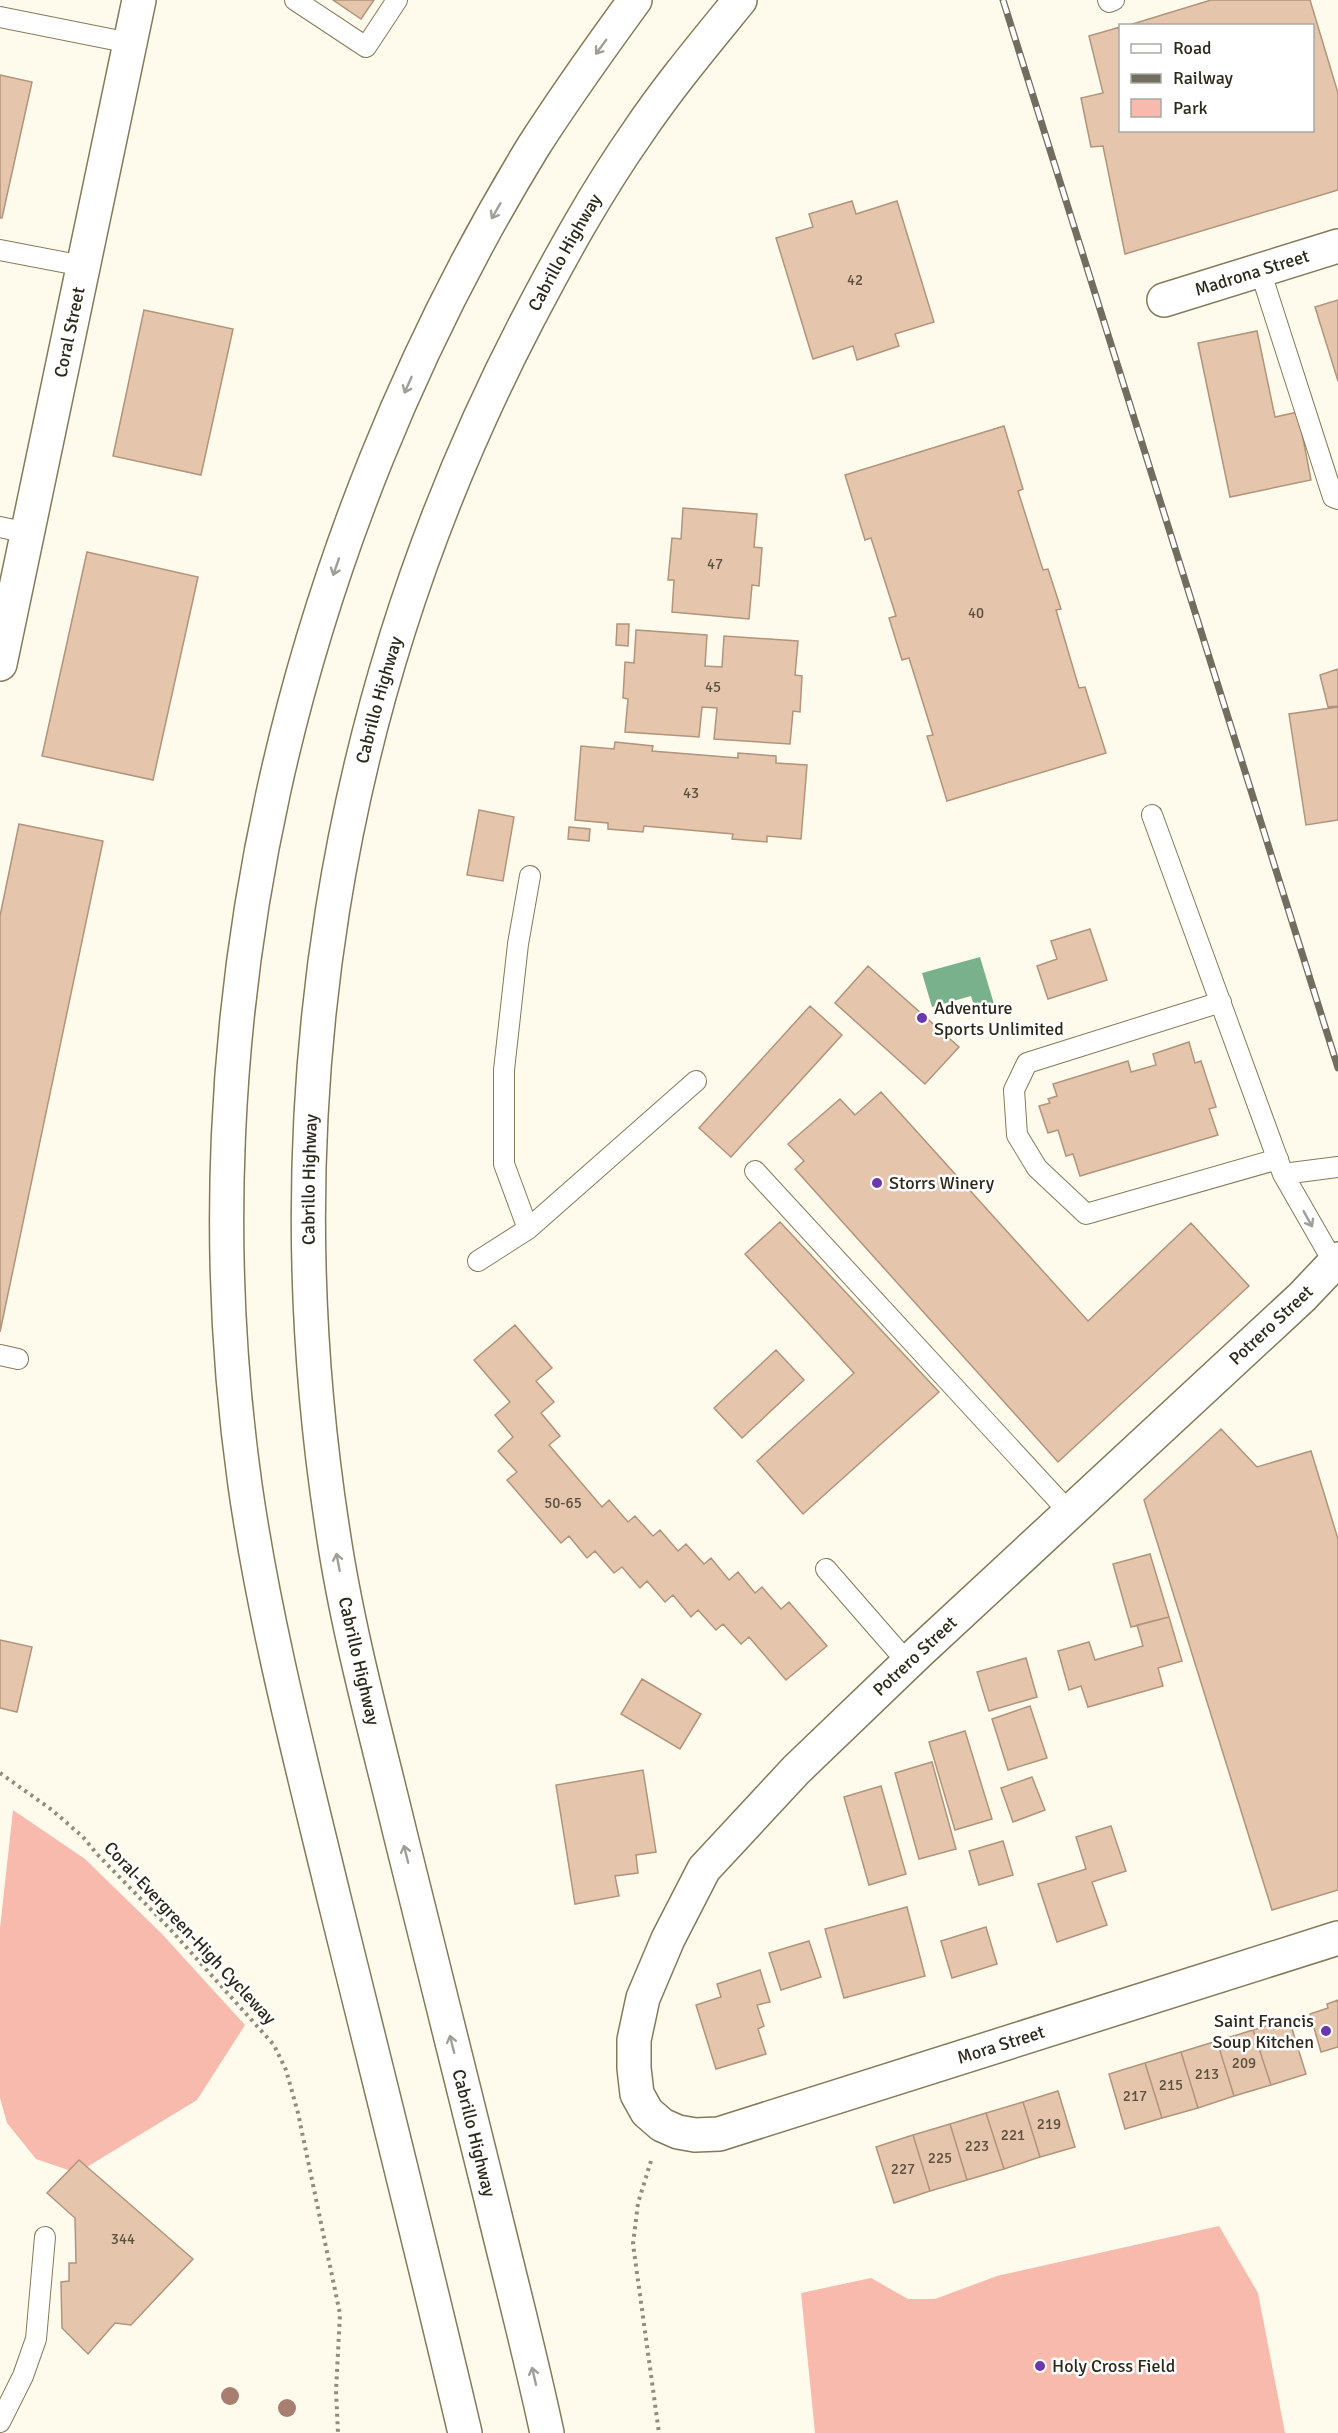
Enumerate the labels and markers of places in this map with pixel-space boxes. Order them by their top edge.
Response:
place label: Adventure Sports Unlimited [934,997,1064,1040]
marker: Adventure Sports Unlimited [915,1011,929,1025]
place label: Storrs Winery [889,1172,995,1194]
marker: Storrs Winery [870,1176,884,1190]
place label: Saint Francis Soup Kitchen [1213,2010,1314,2053]
marker: Saint Francis Soup Kitchen [1319,2024,1333,2038]
place label: Holy Cross Field [1052,2355,1175,2377]
marker: Holy Cross Field [1033,2359,1047,2373]

